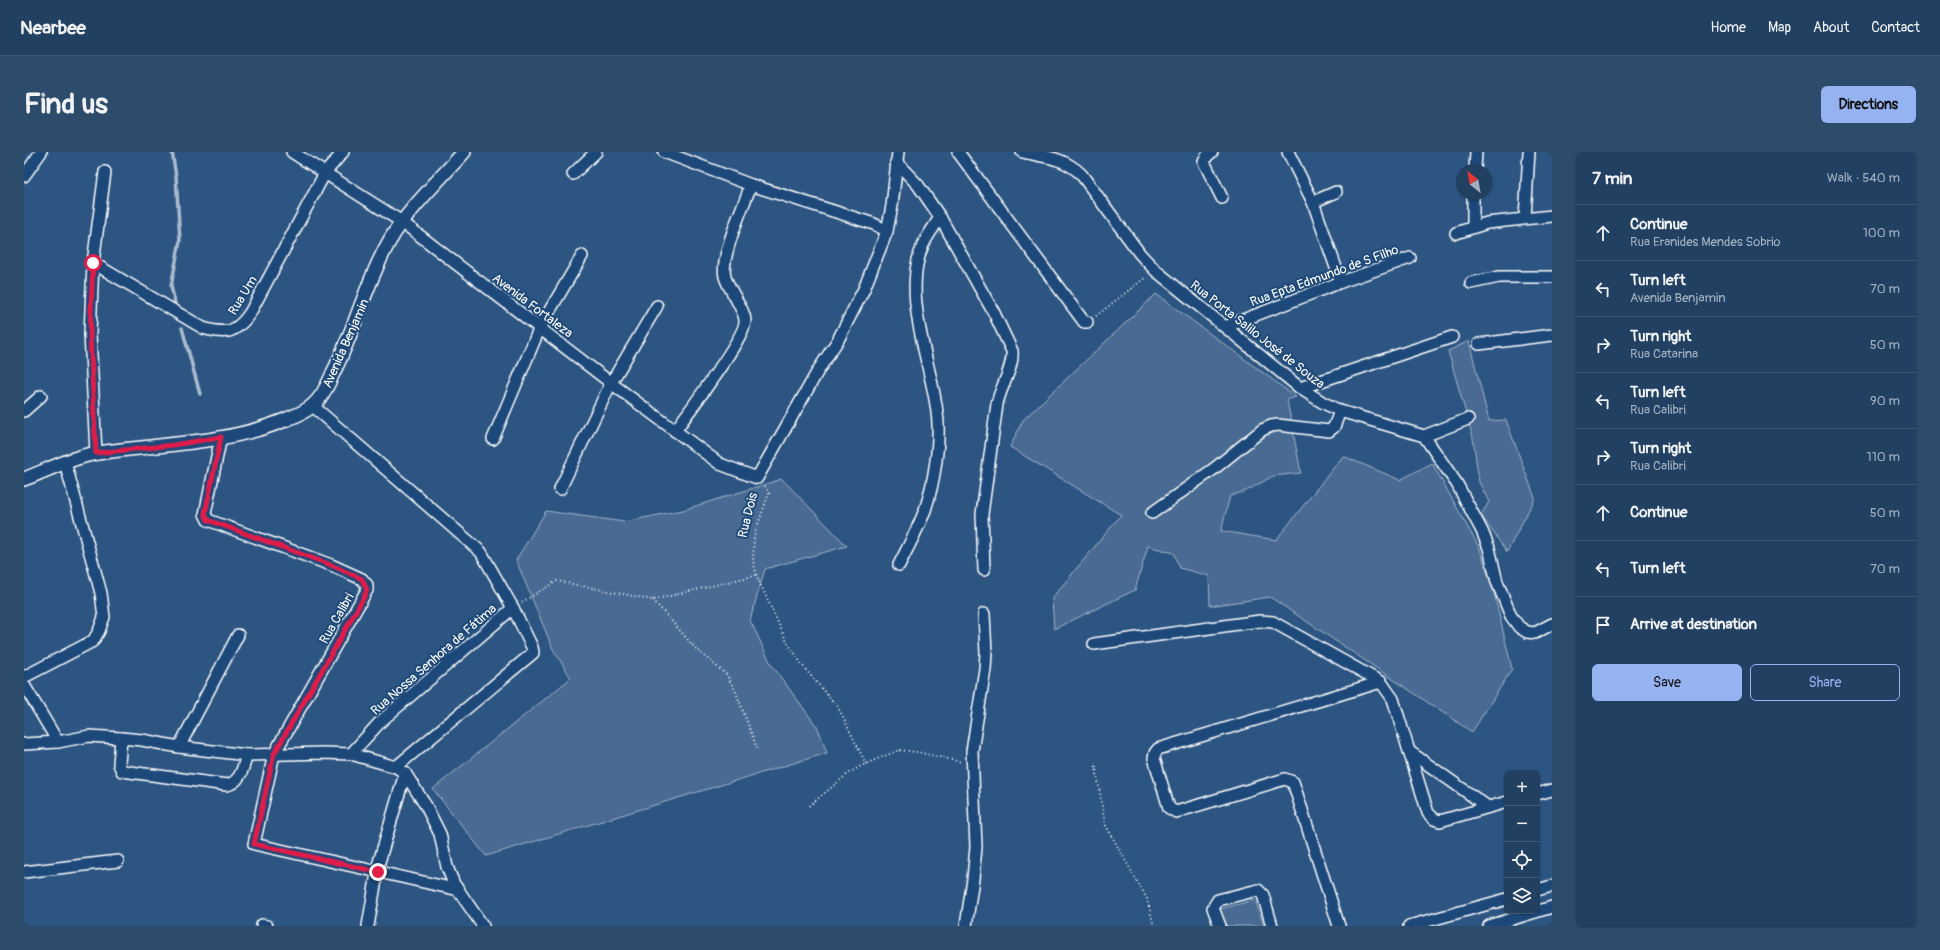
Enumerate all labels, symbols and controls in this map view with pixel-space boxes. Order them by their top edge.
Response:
text: Nearbee [20,16,86,40]
text: Home [1711,19,1746,36]
text: Map [1768,19,1791,36]
text: About [1813,19,1849,36]
text: Contact [1871,19,1920,36]
button: Directions [1821,86,1916,123]
text: Find us [24,87,108,122]
north arrow [1456,164,1492,200]
text: 7 min [1592,168,1632,189]
text: Walk · 540 m [1827,170,1900,186]
text: Continue [1630,215,1688,234]
icon: ahead [1592,222,1614,244]
text: 100 m [1863,225,1900,241]
text: Rua Eranides Mendes Sobrio [1630,234,1781,250]
street label: Rua Epta Edmundo de S Filho [1248,242,1401,310]
route start [84,254,102,272]
street label: Avenida Fortaleza [489,270,576,341]
text: Turn left [1630,271,1686,290]
street label: Rua Um [225,273,261,318]
street label: Rua Porta Salilo José de Souza [1187,277,1328,392]
icon: left [1592,278,1614,300]
text: 70 m [1870,281,1900,297]
text: Avenida Benjamin [1630,290,1726,306]
street label: Avenida Benjamin [319,297,373,390]
text: Turn right [1630,327,1691,346]
icon: right [1592,334,1614,356]
text: 50 m [1870,337,1900,353]
text: Rua Catarina [1630,346,1698,362]
text: Turn left [1630,383,1686,402]
icon: left [1592,390,1614,412]
text: 90 m [1870,393,1900,409]
text: Rua Calibri [1630,402,1686,418]
text: Turn right [1630,439,1691,458]
icon: right [1592,446,1614,468]
text: 110 m [1867,449,1900,465]
text: Rua Calibri [1630,458,1686,474]
street label: Rua Dois [735,491,761,540]
icon: ahead [1592,502,1614,524]
text: Continue [1630,503,1688,522]
text: 50 m [1870,505,1900,521]
icon: left [1592,558,1614,580]
text: Turn left [1630,559,1686,578]
text: 70 m [1870,561,1900,577]
street label: Rua Calibri [316,590,358,647]
street label: Rua Nossa Senhora de Fátima [368,601,500,719]
icon: arrive [1592,614,1614,636]
text: Arrive at destination [1630,615,1757,634]
button: Save [1592,664,1742,701]
button: Share [1750,664,1900,701]
map controls [1504,770,1540,914]
button: + [1504,770,1540,806]
button: − [1504,806,1540,842]
button: locate [1504,842,1540,878]
route end [369,863,387,881]
button: layers [1504,878,1540,914]

